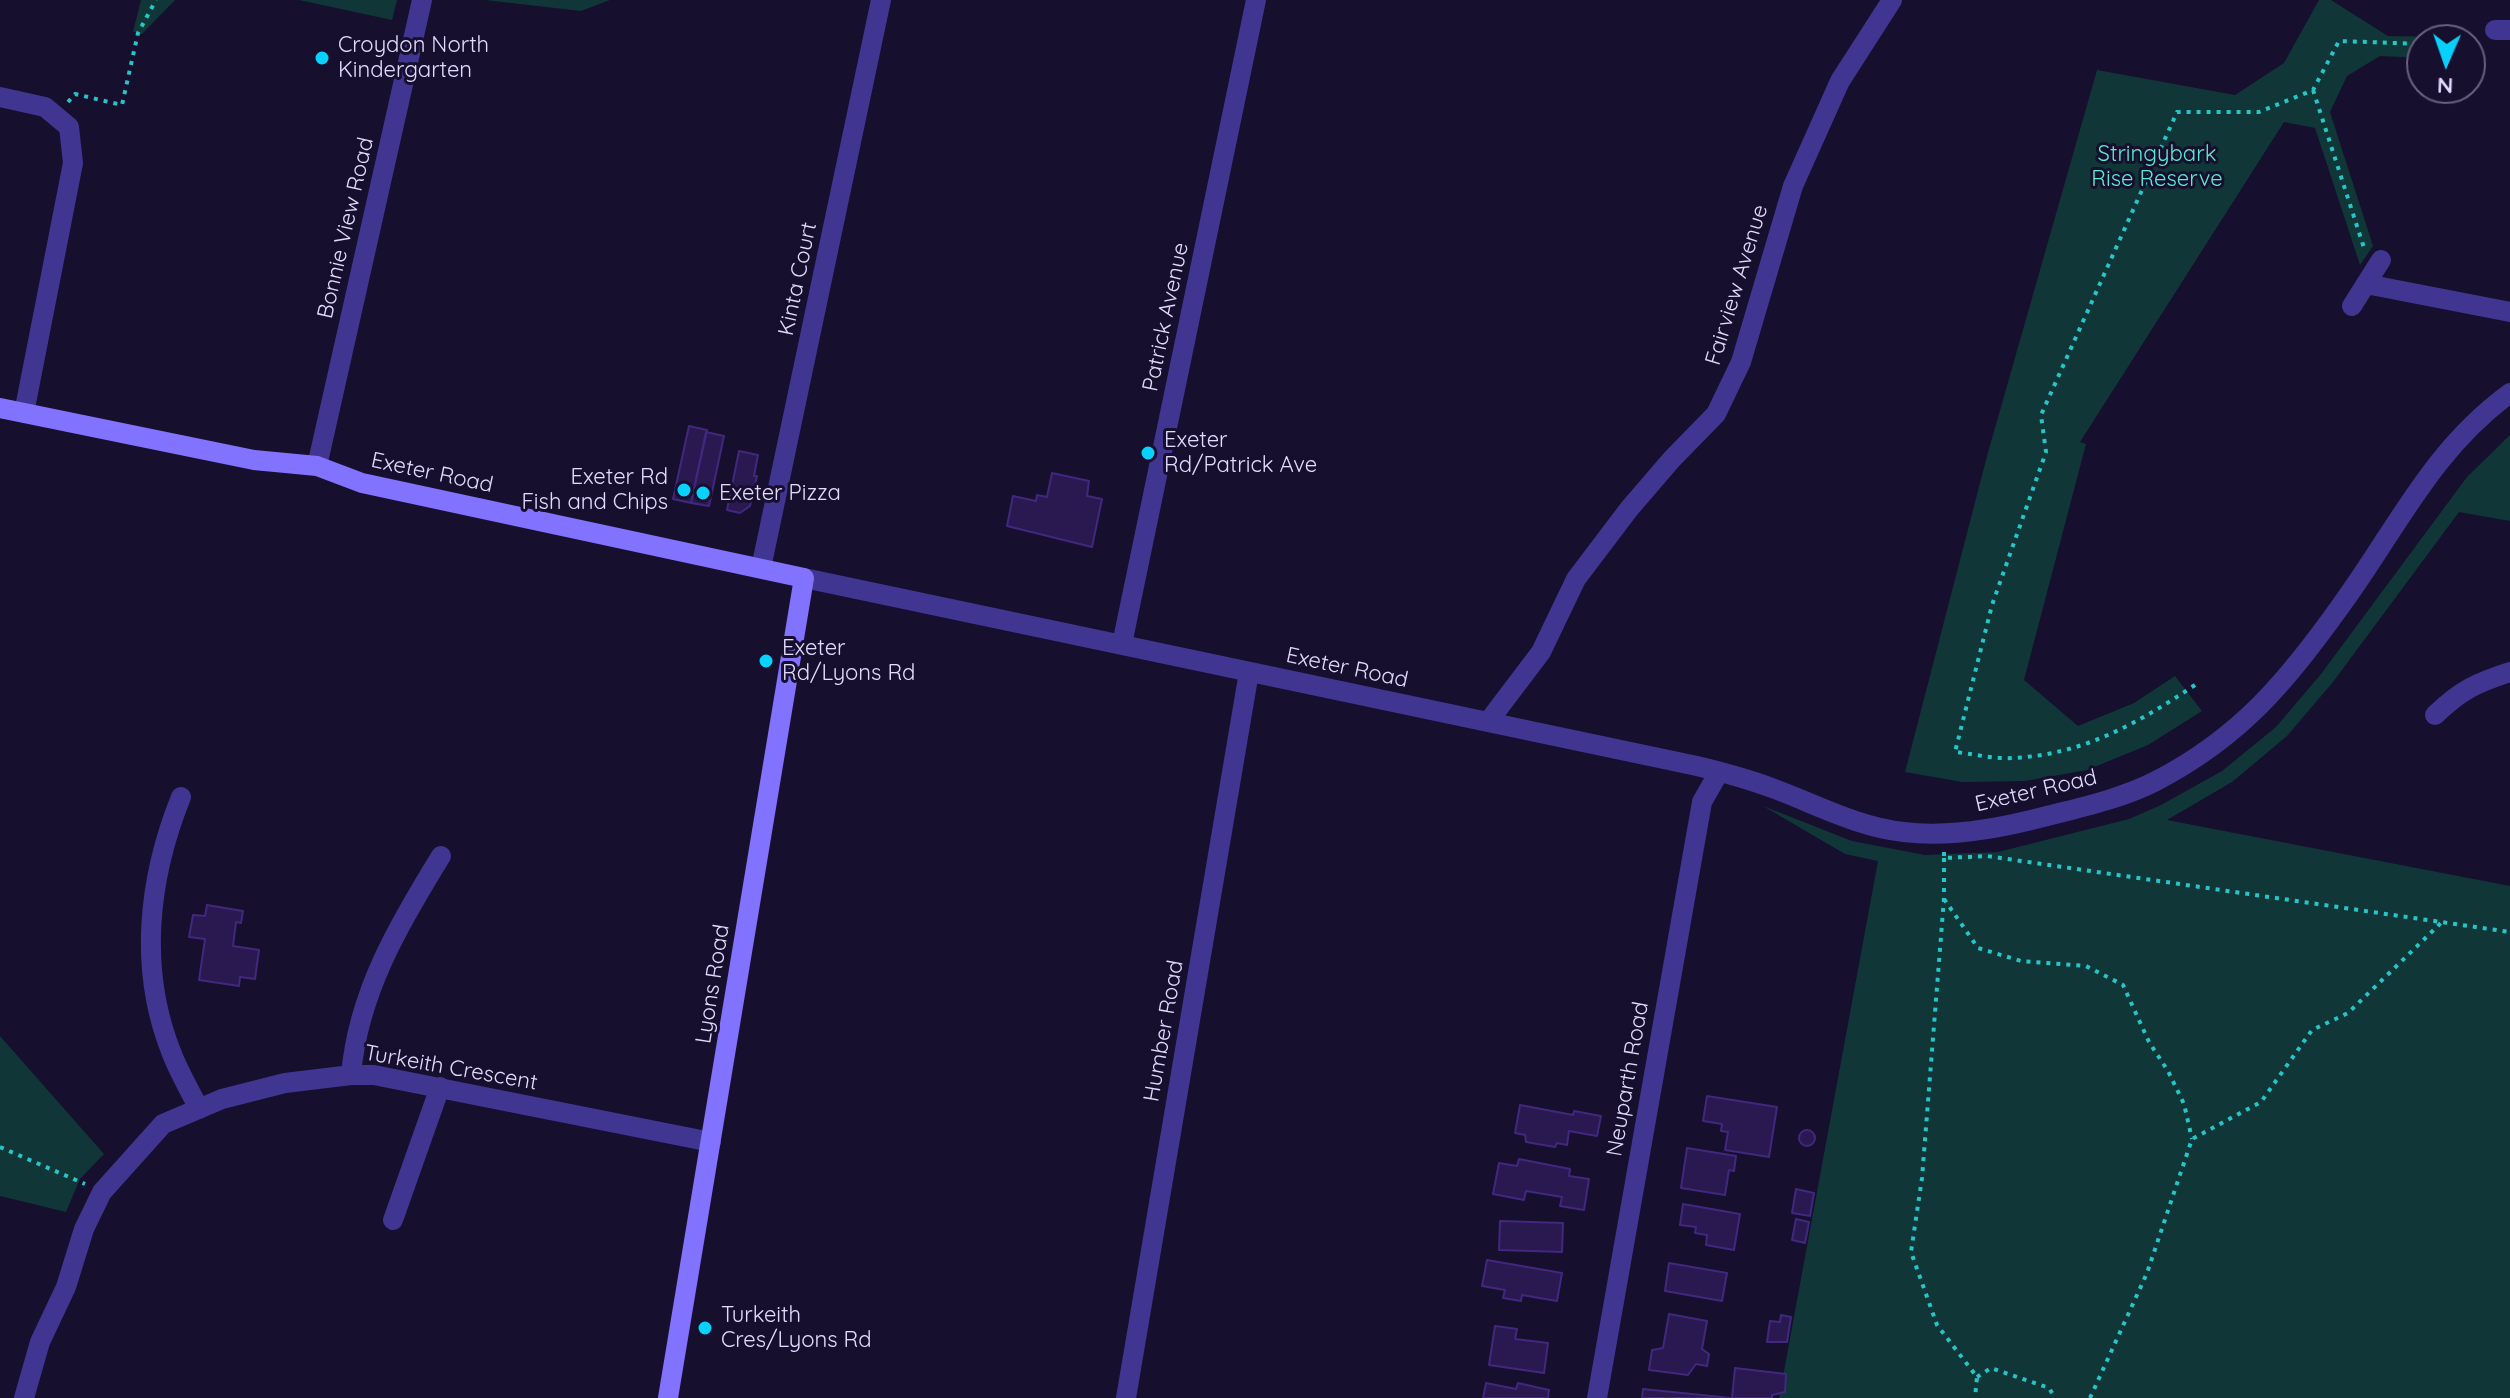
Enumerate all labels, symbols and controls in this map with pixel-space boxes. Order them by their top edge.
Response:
north arrow [2406,24,2486,104]
place label: Croydon North Kindergarten [338,32,489,84]
marker: Croydon North Kindergarten [313,49,331,67]
text: N [2437,72,2454,100]
street label: Bonnie View Road [312,135,380,321]
park label: Stringybark Rise Reserve [2091,141,2223,192]
street label: Fairview Avenue [1700,202,1774,368]
street label: Kinta Court [773,220,823,338]
street label: Patrick Avenue [1137,240,1195,394]
place label: Exeter Rd/Patrick Ave [1164,427,1317,478]
marker: Exeter Rd/Patrick Ave [1139,444,1157,462]
street label: Exeter Road [369,447,495,499]
place label: Exeter Rd Fish and Chips [521,464,668,516]
place label: Exeter Pizza [719,480,841,506]
marker: Exeter Rd Fish and Chips [675,481,693,499]
marker: Exeter Pizza [694,484,712,502]
place label: Exeter Rd/Lyons Rd [782,635,915,686]
street label: Exeter Road [1284,642,1410,694]
marker: Exeter Rd/Lyons Rd [757,652,775,670]
street label: Exeter Road [1973,764,2099,818]
street label: Lyons Road [691,922,735,1046]
street label: Humber Road [1139,958,1189,1104]
street label: Neuparth Road [1601,1000,1655,1158]
street label: Turkeith Crescent [362,1040,540,1096]
place label: Turkeith Cres/Lyons Rd [721,1302,871,1354]
marker: Turkeith Cres/Lyons Rd [696,1319,714,1337]

